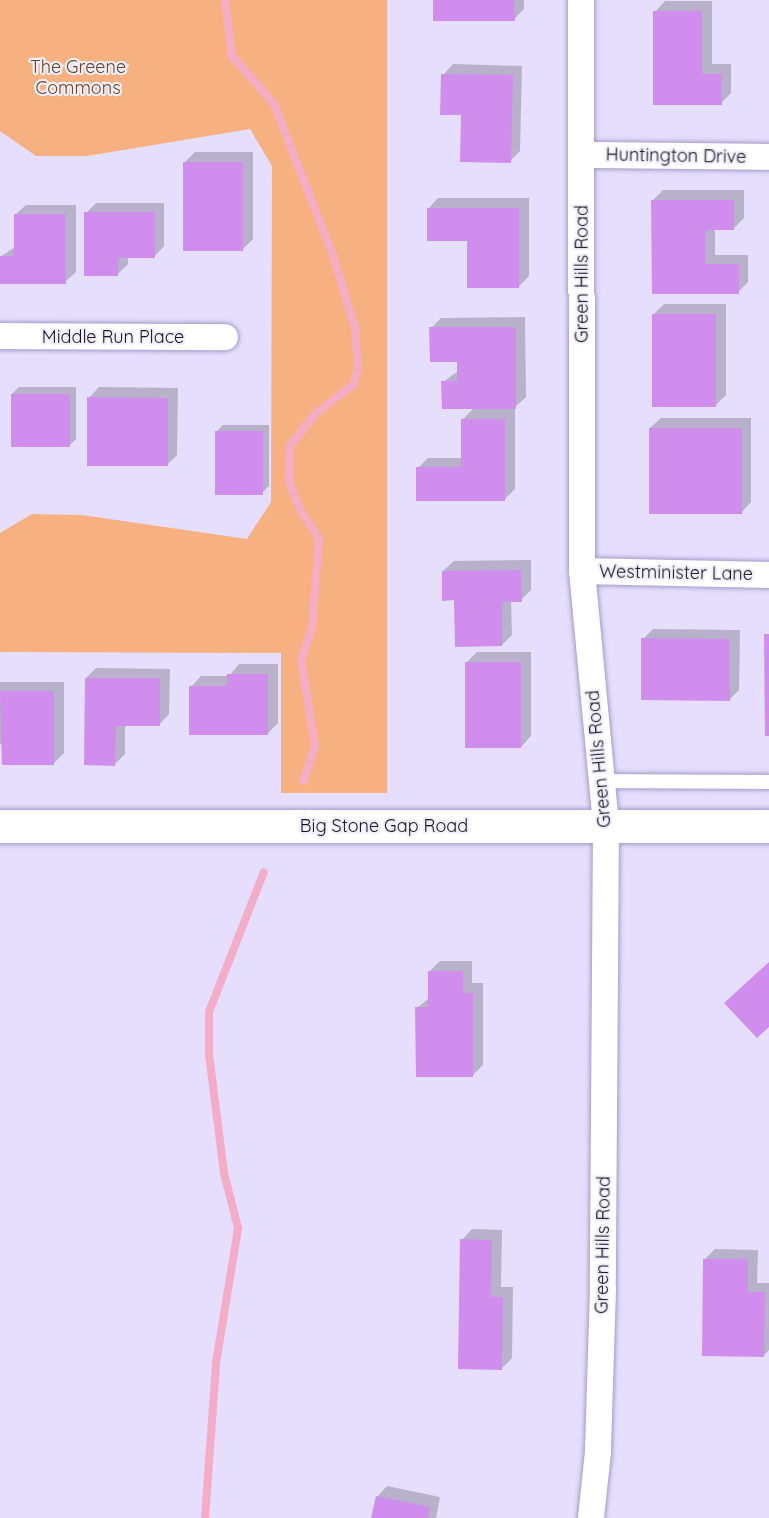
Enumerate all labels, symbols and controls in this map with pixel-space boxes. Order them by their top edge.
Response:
park label: The Greene Commons [30,57,126,100]
street label: Huntington Drive [605,144,747,168]
street label: Green Hills Road [571,205,593,343]
street label: Middle Run Place [42,326,184,348]
street label: Westminister Lane [599,561,753,585]
street label: Green Hills Road [582,689,616,829]
street label: Big Stone Gap Road [300,815,468,837]
street label: Green Hills Road [591,1176,615,1314]

